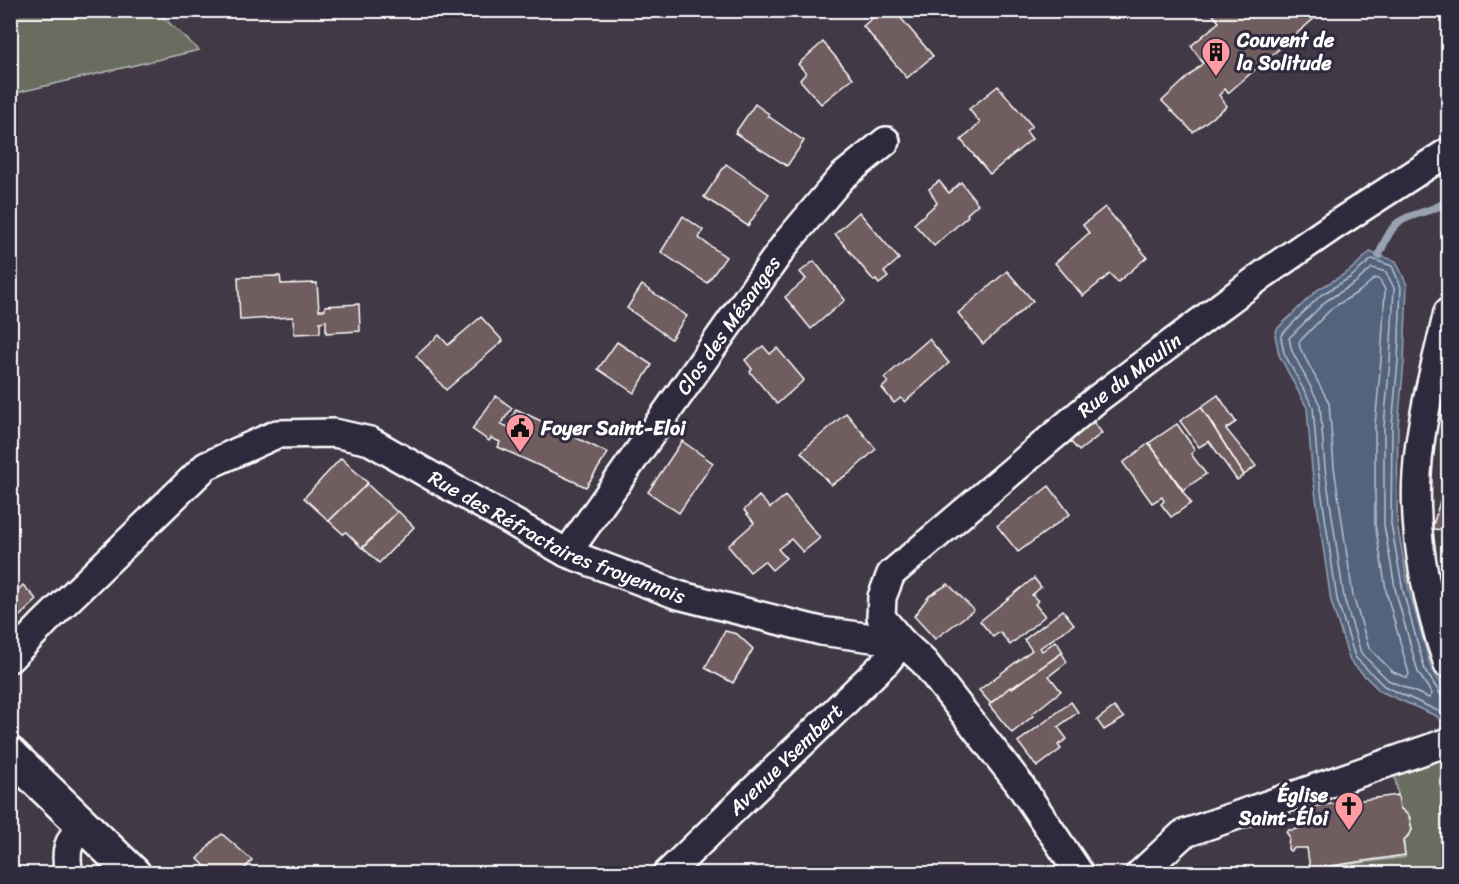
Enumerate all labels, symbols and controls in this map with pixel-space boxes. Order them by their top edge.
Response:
place label: Couvent de la Solitude [1236,23,1335,81]
building icon: Couvent de la Solitude [1200,36,1232,78]
street label: Clos des Mésanges [666,247,790,402]
street label: Rue du Moulin [1069,324,1189,426]
place label: Foyer Saint-Eloi [540,411,687,446]
public building icon: Foyer Saint-Eloi [504,412,536,454]
street label: Rue des Réfractaires froyennois [422,460,690,614]
street label: Avenue Ysembert [719,694,852,825]
place label: Église Saint-Éloi [1238,778,1329,836]
church icon: Église Saint-Éloi [1333,790,1365,832]

